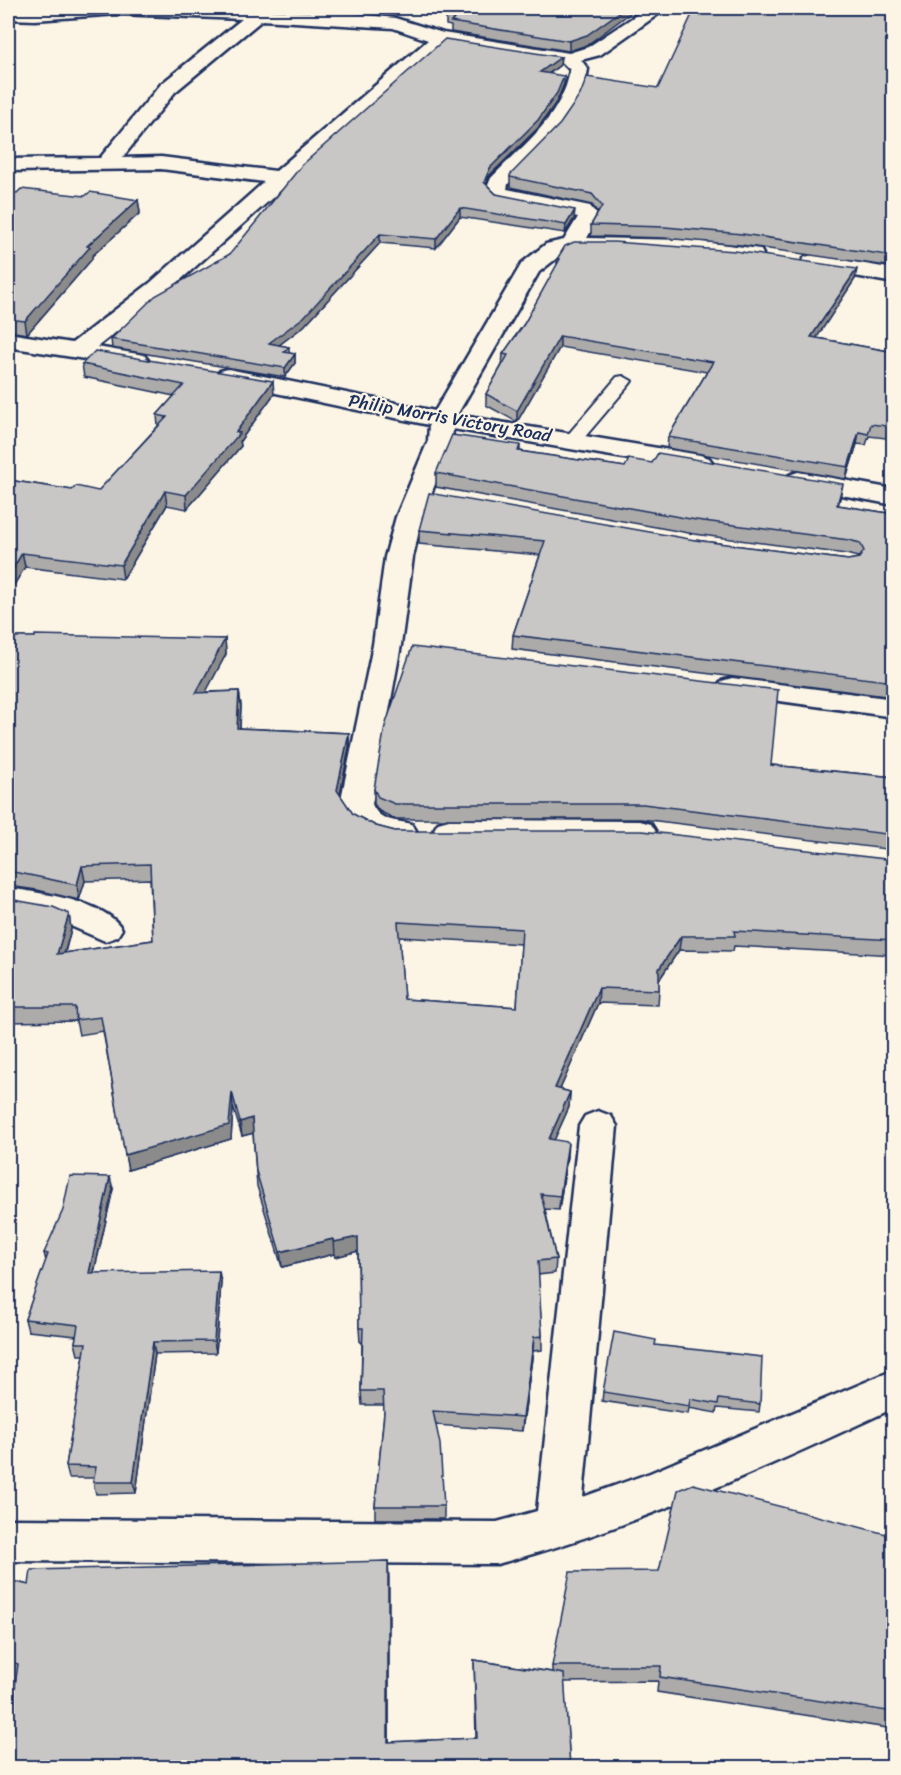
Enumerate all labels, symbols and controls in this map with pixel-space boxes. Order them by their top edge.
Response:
street label: Philip Morris Victory Road [346,384,555,452]

